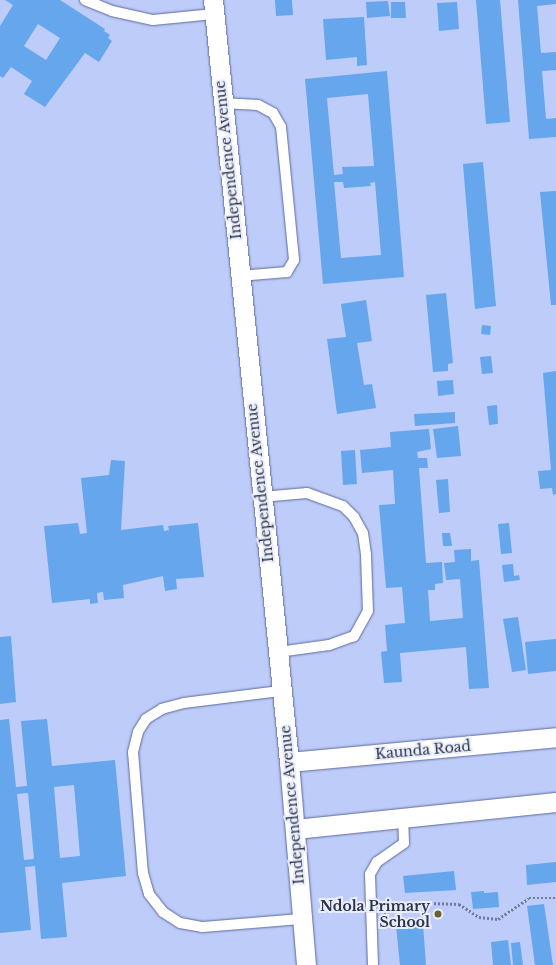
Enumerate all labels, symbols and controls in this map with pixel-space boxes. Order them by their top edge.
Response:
street label: Independence Avenue [211,80,245,240]
street label: Independence Avenue [243,403,277,563]
street label: Independence Avenue [277,725,307,885]
street label: Kaunda Road [374,737,472,763]
place label: Ndola Primary School [320,898,430,930]
marker: Ndola Primary School [433,909,443,919]

